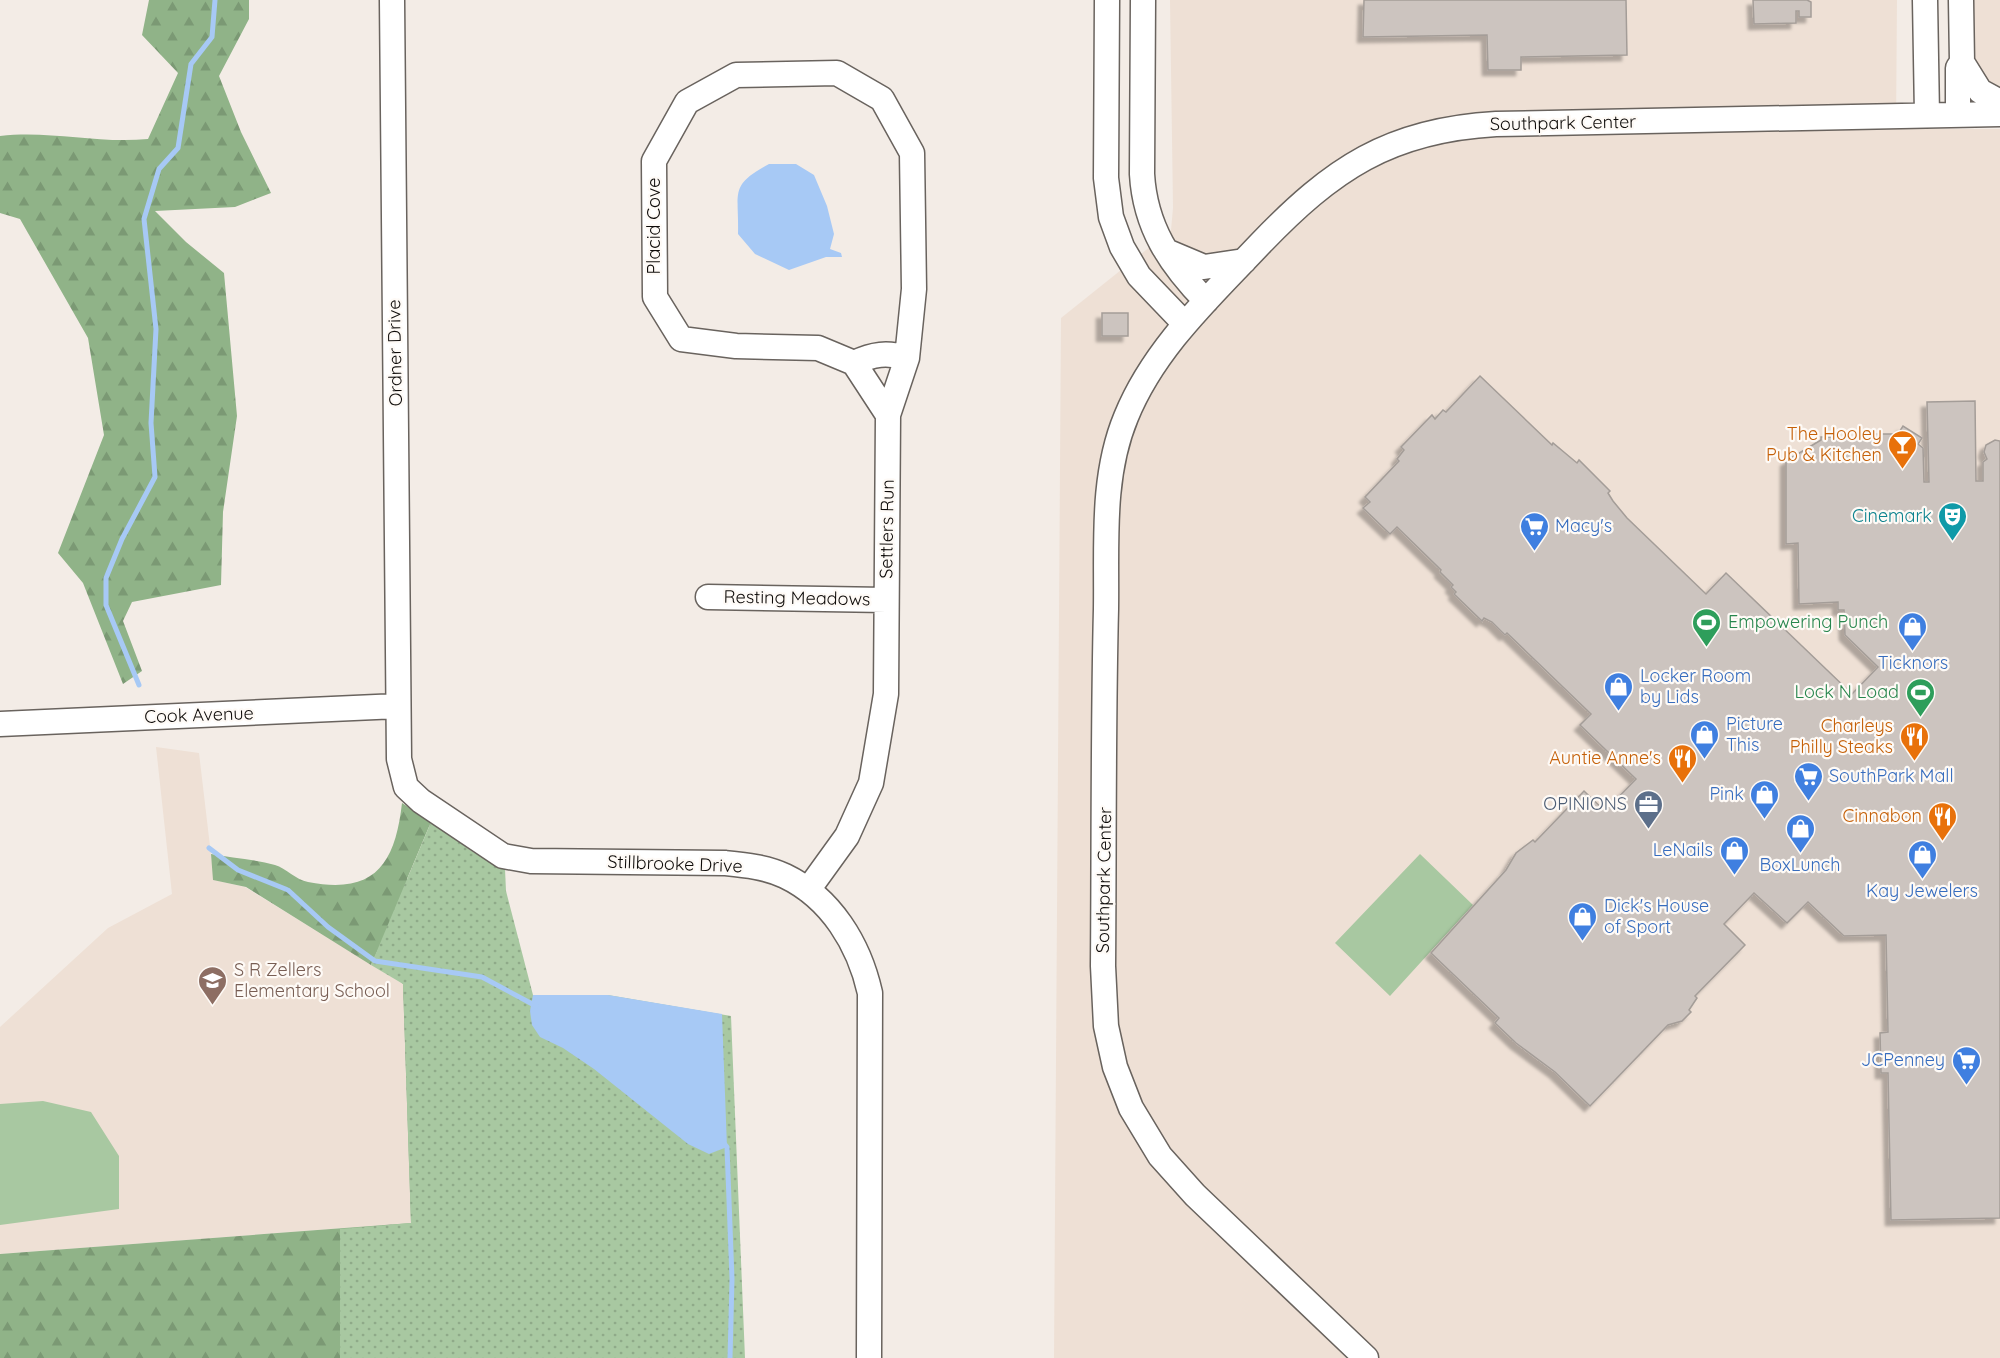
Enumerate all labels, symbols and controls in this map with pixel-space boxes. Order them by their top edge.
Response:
street label: Southpark Center [1490,110,1636,135]
street label: Placid Cove [642,178,665,274]
street label: Ordner Drive [382,299,407,407]
place label: The Hooley Pub & Kitchen [1766,422,1882,466]
bar icon: The Hooley Pub & Kitchen [1887,428,1919,470]
street label: Settlers Run [874,479,899,579]
theatre icon: Cinemark [1937,500,1969,542]
place label: Cinemark [1852,504,1932,527]
supermarket icon: Macy's [1518,510,1550,552]
place label: Macy's [1555,514,1612,537]
street label: Resting Meadows [723,585,871,610]
sports icon: Empowering Punch [1691,606,1723,648]
place label: Empowering Punch [1728,610,1888,633]
shop icon: Ticknors [1897,610,1929,652]
place label: Ticknors [1878,651,1948,674]
place label: Locker Room by Lids [1640,664,1751,708]
shop icon: Locker Room by Lids [1603,670,1635,712]
sports icon: Lock N Load [1904,676,1936,718]
place label: Lock N Load [1794,680,1899,703]
street label: Cook Avenue [144,701,254,728]
place label: Picture This [1726,712,1783,756]
place label: Charleys Philly Steaks [1790,714,1893,758]
shop icon: Picture This [1689,718,1721,760]
restaurant icon: Charleys Philly Steaks [1898,720,1930,762]
restaurant icon: Auntie Anne's [1666,742,1698,784]
place label: Auntie Anne's [1549,746,1661,769]
supermarket icon: SouthPark Mall [1792,760,1824,802]
place label: SouthPark Mall [1829,764,1954,787]
shop icon: Pink [1749,778,1781,820]
place label: Pink [1709,782,1744,805]
office icon: OPINIONS [1632,788,1664,830]
place label: OPINIONS [1543,792,1627,815]
restaurant icon: Cinnabon [1927,800,1959,842]
place label: Cinnabon [1842,804,1922,827]
street label: Southpark Center [1091,807,1116,953]
shop icon: BoxLunch [1784,812,1816,854]
shop icon: LeNails [1718,834,1750,876]
place label: LeNails [1653,838,1713,861]
shop icon: Kay Jewelers [1906,838,1938,880]
street label: Stillbrooke Drive [607,850,743,877]
place label: BoxLunch [1760,853,1840,876]
place label: Kay Jewelers [1866,879,1978,902]
place label: Dick's House of Sport [1604,894,1709,938]
shop icon: Dick's House of Sport [1567,900,1599,942]
place label: S R Zellers Elementary School [234,958,390,1002]
school or university icon: S R Zellers Elementary School [197,964,229,1006]
supermarket icon: JCPenney [1950,1044,1982,1086]
place label: JCPenney [1861,1048,1945,1071]

